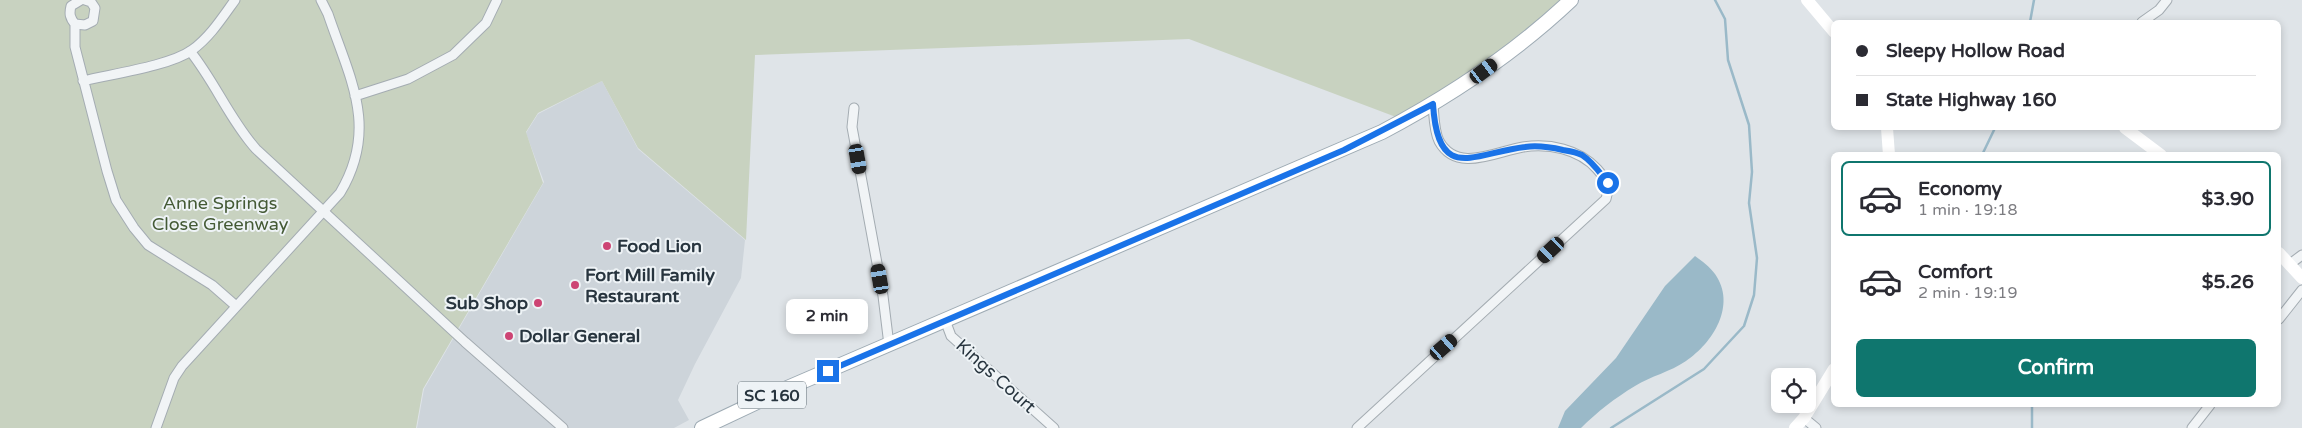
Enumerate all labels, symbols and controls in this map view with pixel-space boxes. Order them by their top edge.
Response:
text: Sleepy Hollow Road [1886,40,2065,62]
car [1467,56,1500,86]
text: State Highway 160 [1886,89,2056,111]
car [848,143,867,175]
route start [1597,172,1619,194]
icon: car [1858,176,1903,221]
text: Economy [1918,178,2002,200]
text: $3.90 [2202,188,2254,210]
park label: Anne Springs Close Greenway [152,192,289,235]
text: 1 min · 19:18 [1918,200,2017,220]
car [1534,234,1567,266]
place label: Food Lion [617,235,702,257]
marker: Food Lion [601,240,613,252]
icon: car [1858,259,1903,304]
text: Comfort [1918,261,1992,283]
car [870,263,889,295]
place label: Fort Mill Family Restaurant [585,264,715,307]
text: $5.26 [2202,271,2254,293]
marker: Fort Mill Family Restaurant [569,279,581,291]
text: 2 min · 19:19 [1918,283,2017,303]
place label: Sub Shop [446,292,528,314]
marker: Sub Shop [532,297,544,309]
callout: 2 min [787,298,869,334]
text: 2 min [806,306,848,326]
place label: Dollar General [519,325,640,347]
marker: Dollar General [503,330,515,342]
car [1427,331,1460,363]
street label: Kings Court [951,334,1041,418]
button: Confirm [1856,339,2256,397]
route end [817,360,839,382]
map controls [1771,368,1816,413]
button: locate [1771,368,1816,413]
road number: SC 160 [738,382,806,408]

